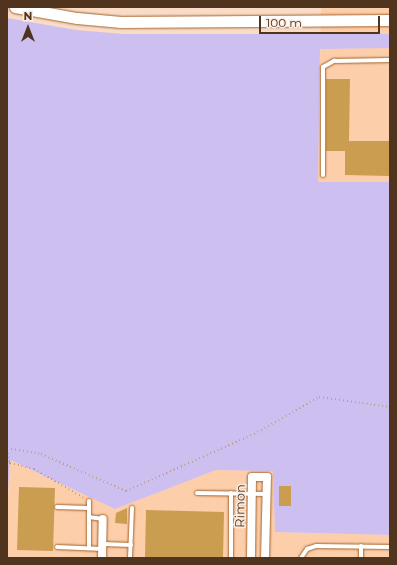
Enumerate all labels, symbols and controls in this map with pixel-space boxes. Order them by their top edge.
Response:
north arrow [8,8,48,48]
scale bar [261,8,382,34]
text: N [24,9,32,23]
text: 100 m [266,15,302,30]
street label: Rimon [232,484,248,528]

